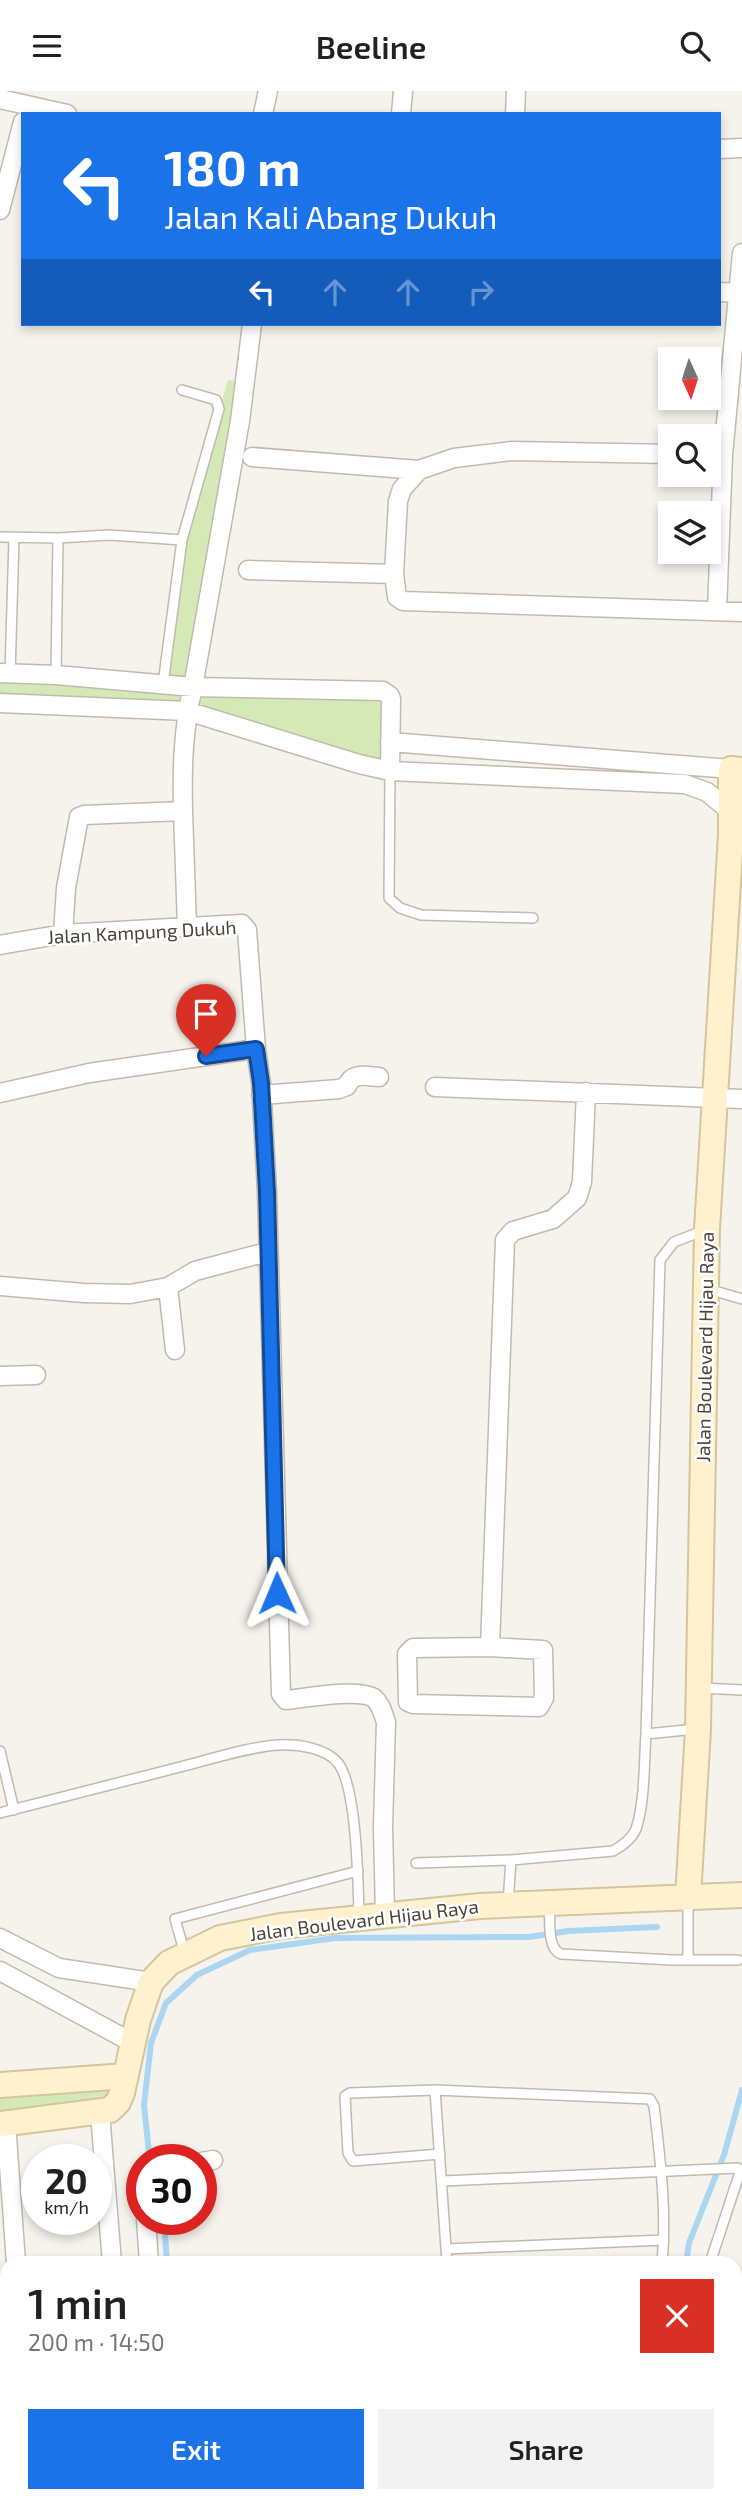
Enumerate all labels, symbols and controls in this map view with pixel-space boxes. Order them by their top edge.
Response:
icon: menu [28,27,66,65]
text: Beeline [316,27,426,65]
icon: search [676,27,714,65]
text: 180 m [164,137,300,196]
icon: left [49,140,140,231]
text: Jalan Kali Abang Dukuh [164,197,497,235]
icon: left [243,273,281,311]
icon: ahead [316,273,354,311]
icon: ahead [389,273,427,311]
icon: right [462,273,500,311]
north arrow [658,347,721,409]
map controls [658,347,721,564]
button: search [658,424,721,487]
button: layers [658,501,721,564]
street label: Jalan Kampung Dukuh [47,915,237,948]
pin [176,984,236,1056]
icon: arrive [187,995,225,1033]
street label: Jalan Boulevard Hijau Raya [691,1232,718,1462]
position arrow [240,1556,314,1630]
street label: Jalan Boulevard Hijau Raya [248,1894,480,1945]
speed limit sign: 30 [126,2144,217,2235]
text: 20 [45,2159,88,2201]
text: km/h [44,2196,89,2218]
text: 1 min [28,2277,128,2327]
button: close [640,2279,714,2353]
text: 200 m · 14:50 [28,2328,165,2356]
button: Exit [28,2409,364,2489]
button: Share [378,2409,714,2489]

